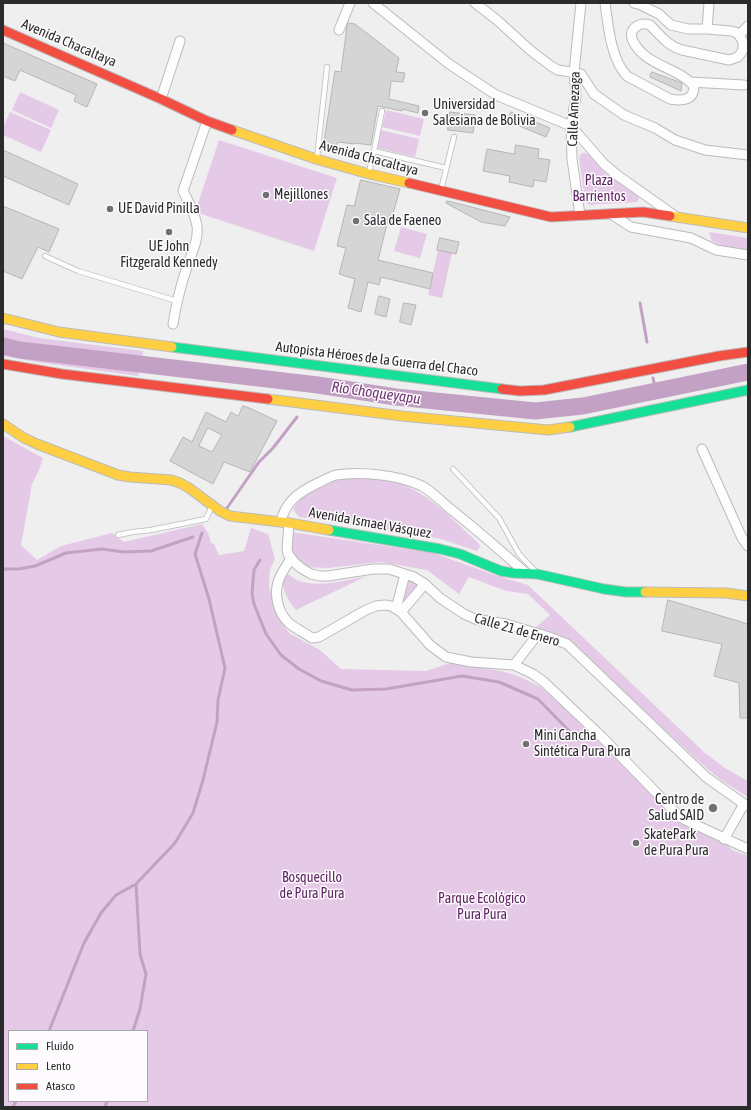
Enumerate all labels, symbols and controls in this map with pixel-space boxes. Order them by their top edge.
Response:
street label: Avenida Chacaltaya [19,15,119,71]
street label: Calle Amezaga [564,71,584,147]
place label: Universidad Salesiana de Bolivia [433,97,536,130]
marker: Universidad Salesiana de Bolivia [420,108,430,118]
street label: Avenida Chacaltaya [318,137,420,179]
park label: Plaza Barrientos [572,173,626,206]
place label: Mejillones [274,187,328,203]
marker: Mejillones [261,190,271,200]
place label: UE David Pinilla [118,201,200,217]
marker: UE David Pinilla [105,204,115,214]
place label: Sala de Faeneo [364,213,441,229]
marker: Sala de Faeneo [351,216,361,226]
marker: UE John Fitzgerald Kennedy [164,227,174,237]
place label: UE John Fitzgerald Kennedy [120,239,218,272]
street label: Autopista Héroes de la Guerra del Chaco [275,338,479,380]
water label: Río Choqueyapu [330,378,422,408]
street label: Avenida Ismael Vásquez [308,504,432,542]
street label: Calle 21 de Enero [472,610,562,650]
place label: Mini Cancha Sintética Pura Pura [534,728,631,760]
marker: Mini Cancha Sintética Pura Pura [521,739,531,749]
place label: Centro de Salud SAID [648,792,704,824]
marker: Centro de Salud SAID [707,802,719,814]
place label: SkatePark de Pura Pura [644,827,709,860]
marker: SkatePark de Pura Pura [631,838,641,848]
park label: Bosquecillo de Pura Pura [280,870,344,902]
park label: Parque Ecológico Pura Pura [438,891,526,924]
legend [8,1030,148,1102]
text: Fluido [46,1039,74,1053]
text: Lento [46,1059,71,1073]
text: Atasco [46,1079,75,1093]

